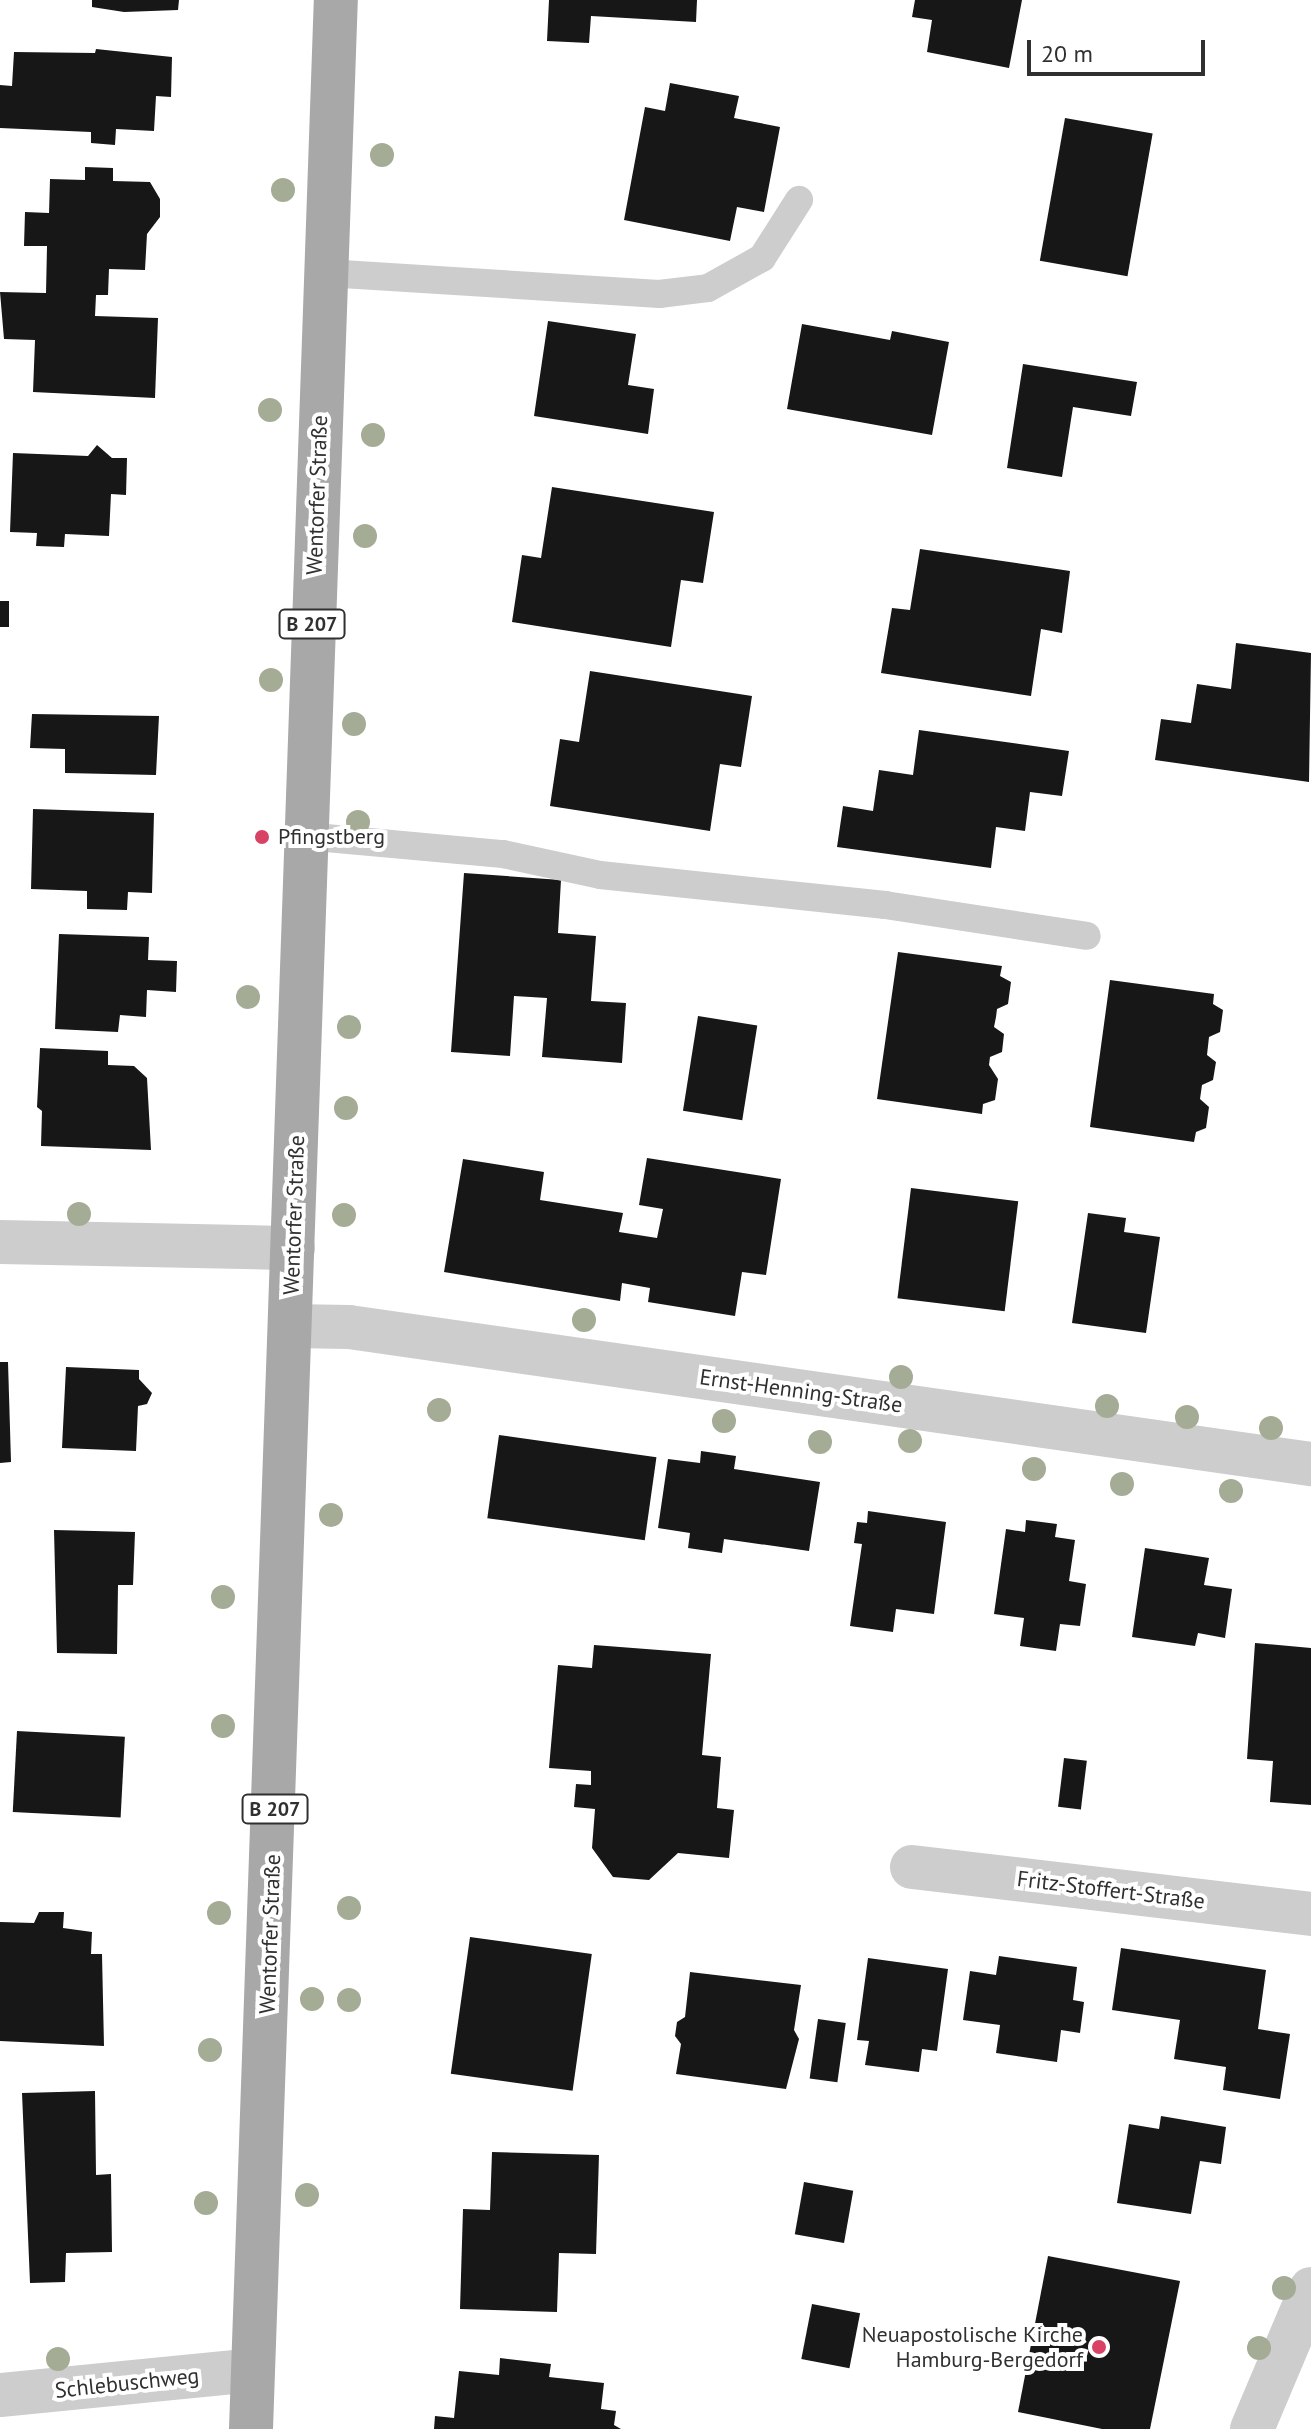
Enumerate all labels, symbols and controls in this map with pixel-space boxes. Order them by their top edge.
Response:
scale bar [1031,24,1209,74]
text: 20 m [1041,38,1093,69]
street label: Wentorfer Straße [301,415,333,575]
road number: B 207 [278,608,346,640]
place label: Pfingstberg [278,824,385,850]
marker: Pfingstberg [253,828,271,846]
street label: Wentorfer Straße [278,1135,310,1295]
street label: Ernst-Henning-Straße [698,1364,904,1418]
road number: B 207 [241,1793,309,1825]
street label: Wentorfer Straße [254,1854,286,2014]
street label: Fritz-Stoffert-Straße [1016,1865,1206,1915]
place label: Neuapostolische Kirche Hamburg-Bergedorf [862,2321,1083,2372]
marker: Neuapostolische Kirche Hamburg-Bergedorf [1090,2338,1108,2356]
street label: Schlebuschweg [54,2362,200,2404]

